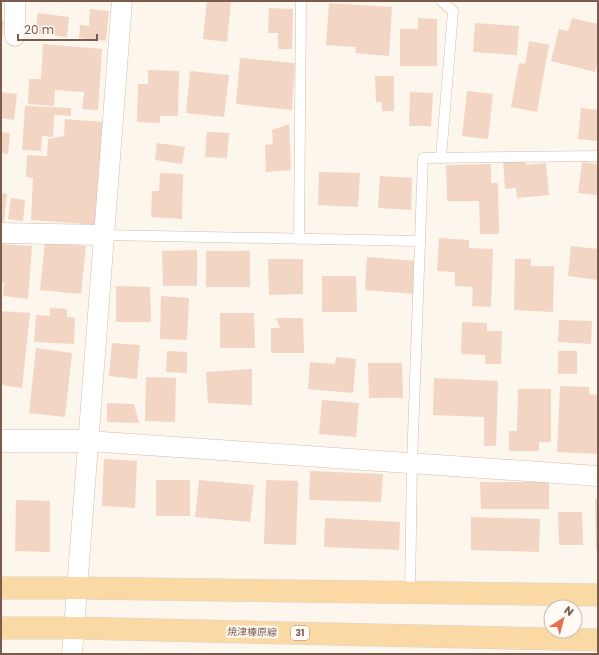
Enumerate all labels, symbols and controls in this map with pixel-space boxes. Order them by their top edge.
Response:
scale bar [18,16,97,42]
text: 20 m [24,21,54,38]
north arrow [543,599,583,639]
text: N [561,602,577,620]
street label: 焼津榛原線 [227,624,277,640]
road number: 31 [291,626,309,640]

